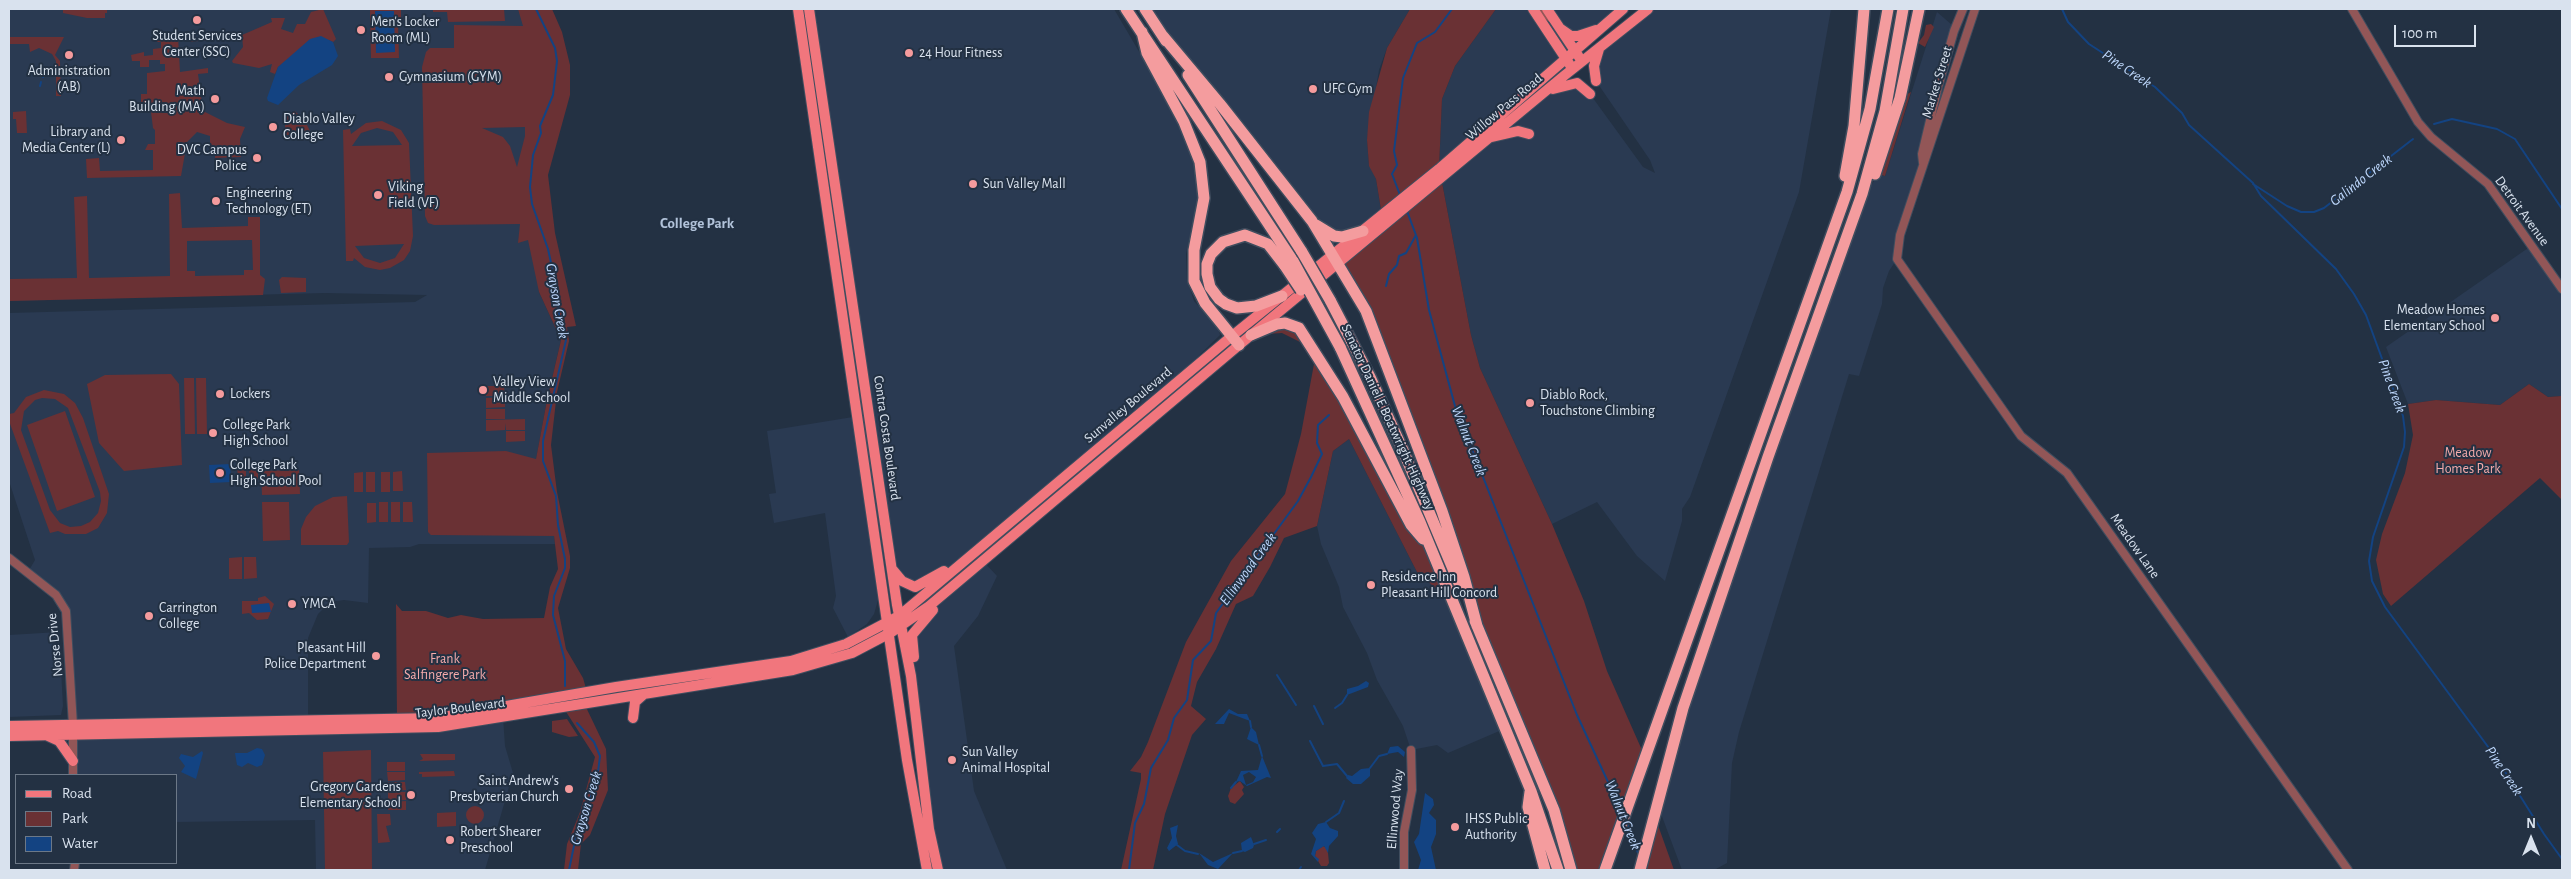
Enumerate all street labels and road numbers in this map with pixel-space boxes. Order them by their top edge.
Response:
street label: Market Street [1918,44,1956,120]
street label: Willow Pass Road [1462,70,1546,144]
street label: Detroit Avenue [2491,173,2553,249]
street label: Senator Daniel E Boatwright Highway [1337,321,1439,513]
street label: Sunvalley Boulevard [1081,363,1175,447]
street label: Contra Costa Boulevard [870,374,904,502]
street label: Meadow Lane [2107,510,2163,582]
street label: Norse Drive [43,612,67,678]
street label: Taylor Boulevard [414,694,506,722]
street label: Ellinwood Way [1383,768,1407,850]

